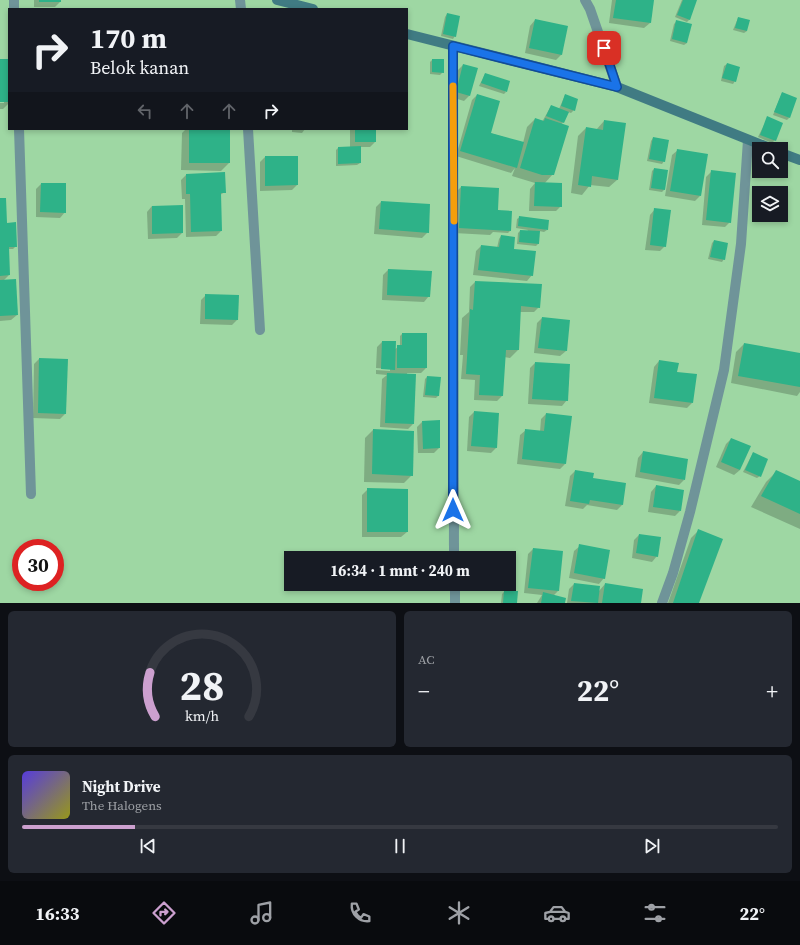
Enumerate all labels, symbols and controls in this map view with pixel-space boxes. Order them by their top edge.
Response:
text: 170 m [90,19,167,57]
icon: right [24,24,76,76]
pin [587,31,621,65]
icon: arrive [593,37,615,59]
text: Belok kanan [90,55,189,80]
icon: left [134,100,156,122]
icon: ahead [176,100,198,122]
icon: ahead [218,100,240,122]
icon: right [260,100,282,122]
map controls [752,142,788,222]
button: search [752,142,788,178]
button: layers [752,186,788,222]
position arrow [432,489,474,531]
speed limit sign: 30 [12,539,64,591]
text: 16:34 · 1 mnt · 240 m [330,560,470,581]
text: AC [418,651,434,668]
text: 28 [179,657,225,714]
text: 22° [577,670,619,711]
text: − [418,676,430,706]
text: + [766,676,778,706]
text: km/h [185,706,219,726]
text: Night Drive [82,776,161,797]
text: The Halogens [82,797,162,814]
icon: previous [137,835,159,857]
icon: pause [389,835,411,857]
icon: next [641,835,663,857]
icon: directions [150,899,178,927]
icon: music [248,899,276,927]
icon: phone [346,899,374,927]
icon: climate [445,899,473,927]
icon: car [543,899,571,927]
icon: filters [641,899,669,927]
text: 16:33 [35,901,80,926]
text: 22° [739,901,765,926]

